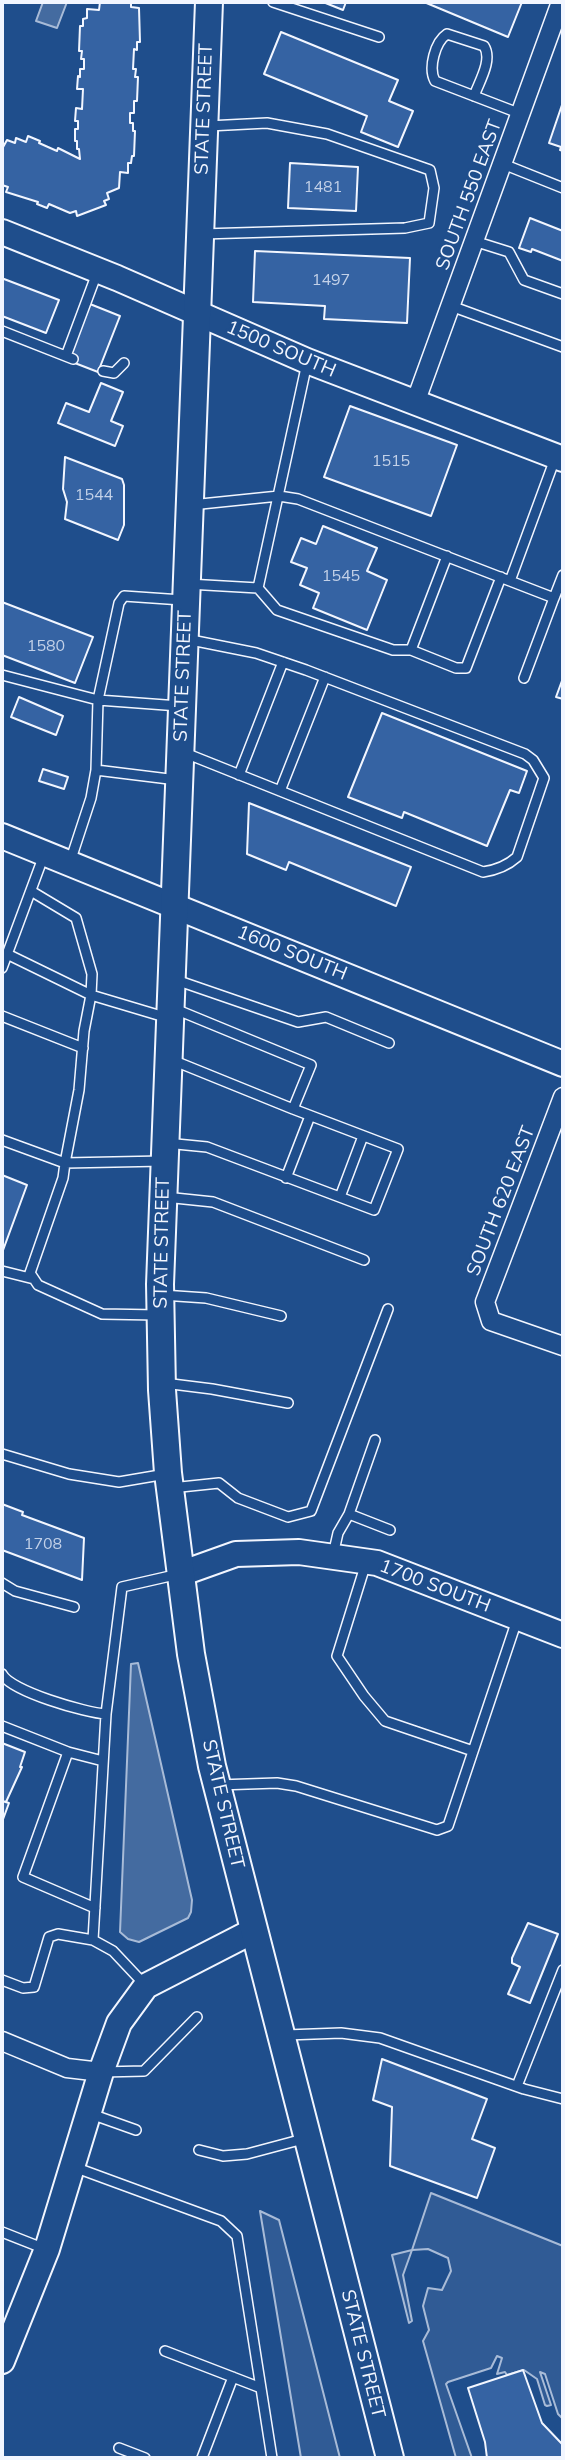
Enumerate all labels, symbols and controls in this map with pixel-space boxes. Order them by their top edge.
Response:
street label: STATE STREET [190,43,218,175]
street label: SOUTH 550 EAST [431,117,507,273]
house number: 1481 [304,177,342,197]
house number: 1497 [312,270,350,290]
street label: 1500 SOUTH [223,316,339,382]
house number: 1515 [372,451,410,471]
house number: 1544 [75,485,113,505]
house number: 1545 [322,566,360,586]
street label: STATE STREET [169,610,197,742]
house number: 1580 [27,636,65,656]
street label: 1600 SOUTH [234,921,350,985]
street label: SOUTH 620 EAST [462,1123,540,1279]
street label: STATE STREET [149,1177,175,1309]
house number: 1708 [24,1534,62,1554]
street label: 1700 SOUTH [376,1554,494,1618]
street label: STATE STREET [197,1737,249,1871]
street label: STATE STREET [336,2287,390,2421]

